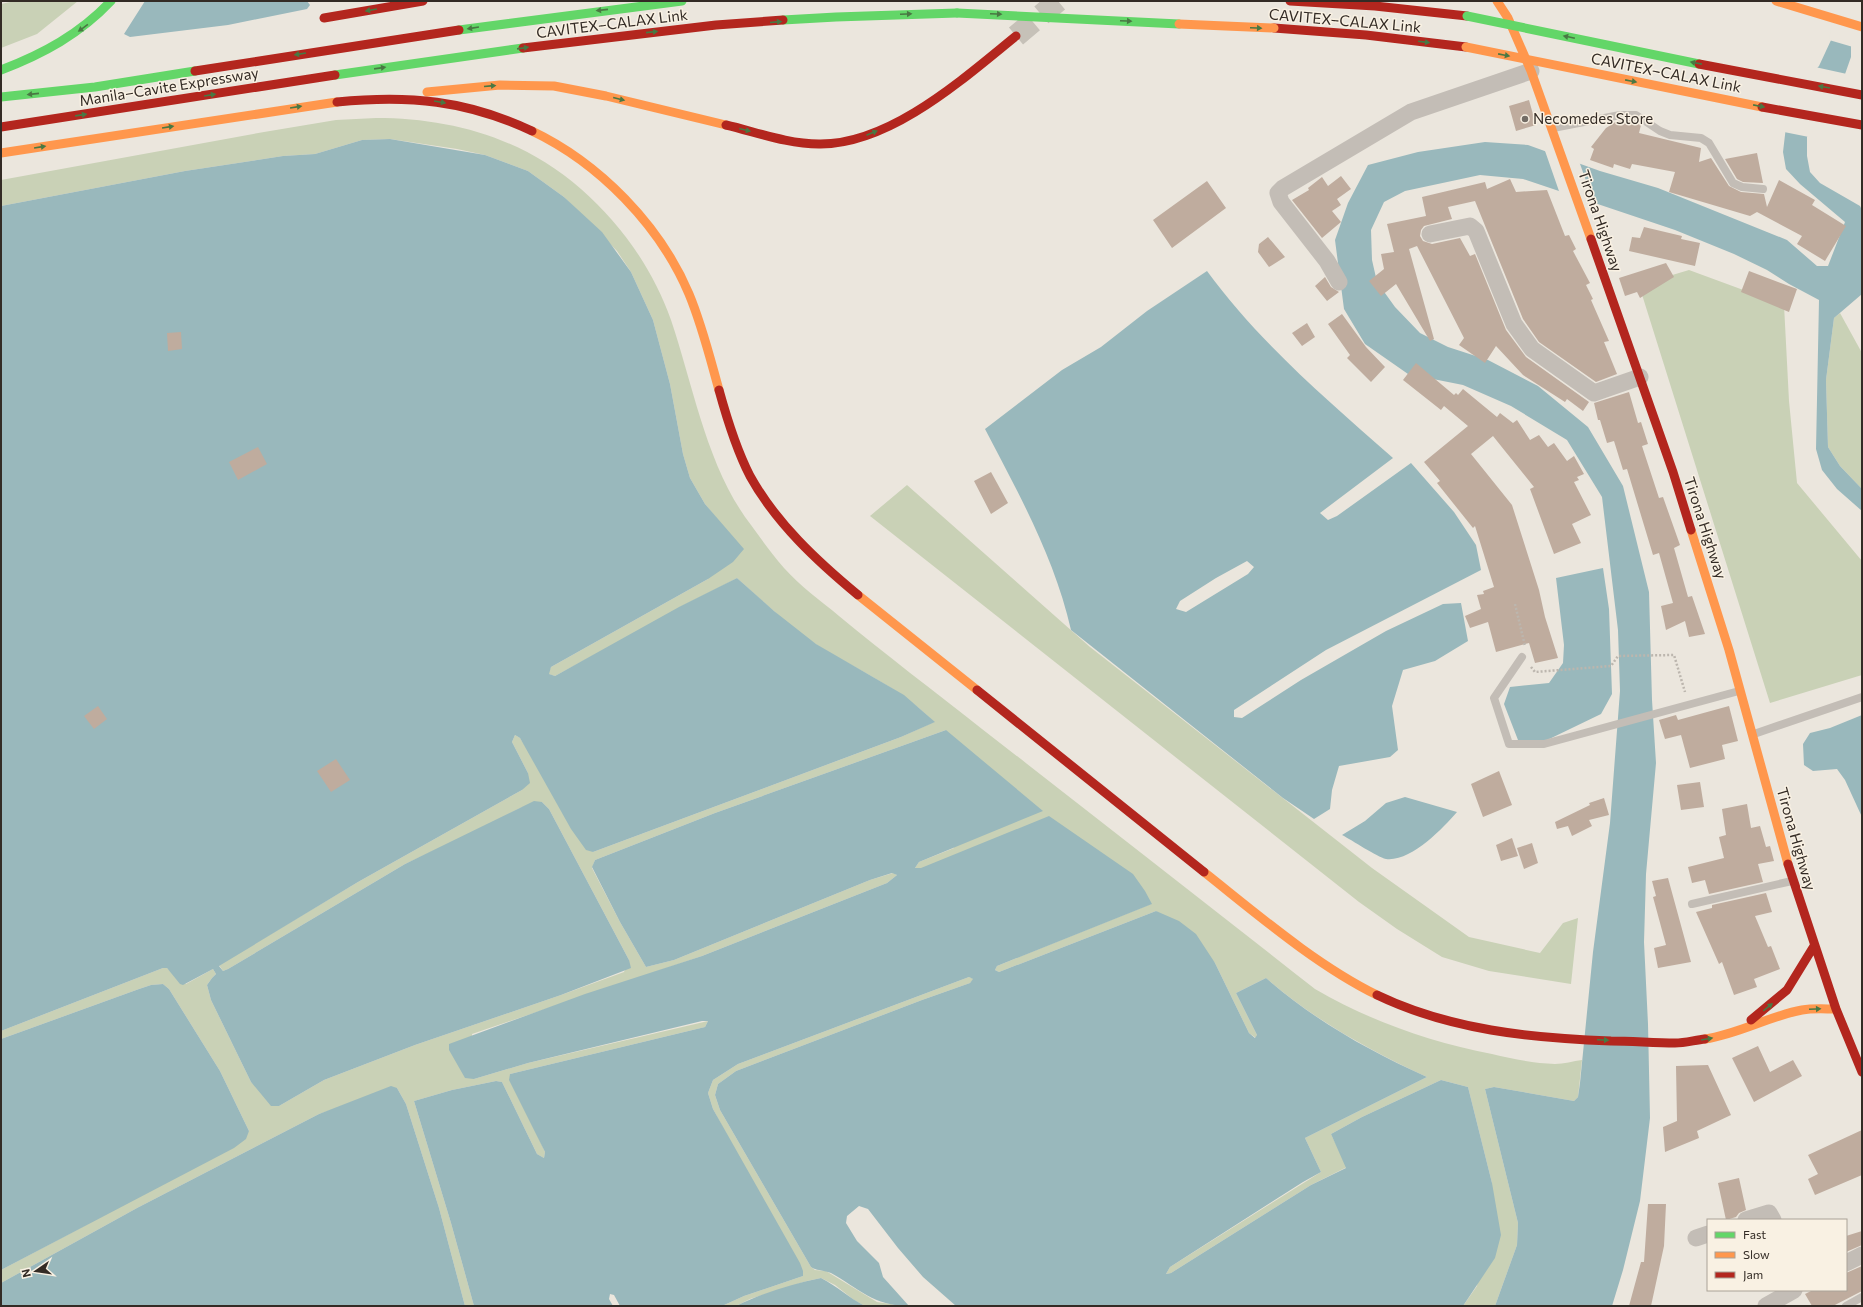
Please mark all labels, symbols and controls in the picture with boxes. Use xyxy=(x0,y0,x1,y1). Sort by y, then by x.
street label: CAVITEX–CALAX Link xyxy=(1268,4,1422,36)
street label: CAVITEX–CALAX Link xyxy=(535,5,689,41)
one-way arrow xyxy=(365,7,377,13)
one-way arrow xyxy=(596,7,608,13)
one-way arrow xyxy=(900,11,913,17)
one-way arrow xyxy=(990,11,1002,18)
one-way arrow xyxy=(770,18,782,25)
one-way arrow xyxy=(1120,18,1133,24)
one-way arrow xyxy=(77,24,88,32)
one-way arrow xyxy=(1250,24,1262,31)
one-way arrow xyxy=(467,25,479,31)
one-way arrow xyxy=(646,29,658,36)
one-way arrow xyxy=(1562,34,1575,40)
one-way arrow xyxy=(1418,39,1430,45)
one-way arrow xyxy=(516,45,529,51)
street label: CAVITEX–CALAX Link xyxy=(1590,49,1743,95)
one-way arrow xyxy=(294,51,306,57)
one-way arrow xyxy=(1498,52,1510,58)
one-way arrow xyxy=(1690,60,1702,66)
street label: Manila–Cavite Expressway xyxy=(78,63,260,109)
one-way arrow xyxy=(374,65,386,71)
one-way arrow xyxy=(1625,78,1638,84)
one-way arrow xyxy=(484,83,496,89)
one-way arrow xyxy=(1818,84,1830,90)
one-way arrow xyxy=(27,91,39,98)
one-way arrow xyxy=(204,92,216,98)
one-way arrow xyxy=(613,96,625,102)
one-way arrow xyxy=(434,99,446,105)
one-way arrow xyxy=(290,104,303,110)
one-way arrow xyxy=(1753,104,1765,110)
place label: Necomedes Store xyxy=(1533,109,1653,127)
one-way arrow xyxy=(75,112,87,118)
marker: Necomedes Store xyxy=(1520,114,1530,124)
one-way arrow xyxy=(162,124,174,130)
one-way arrow xyxy=(739,128,751,134)
one-way arrow xyxy=(866,129,878,136)
one-way arrow xyxy=(34,144,46,150)
street label: Tirona Highway xyxy=(1575,167,1627,274)
street label: Tirona Highway xyxy=(1681,474,1731,581)
street label: Tirona Highway xyxy=(1774,785,1820,893)
one-way arrow xyxy=(1763,1002,1774,1011)
one-way arrow xyxy=(1809,1006,1821,1013)
one-way arrow xyxy=(1701,1036,1713,1042)
one-way arrow xyxy=(1597,1037,1610,1043)
legend xyxy=(1707,1219,1847,1291)
text: Fast xyxy=(1743,1227,1766,1241)
text: Slow xyxy=(1743,1247,1770,1261)
north arrow xyxy=(16,1251,56,1291)
text: Jam xyxy=(1743,1267,1763,1282)
text: N xyxy=(19,1268,33,1279)

